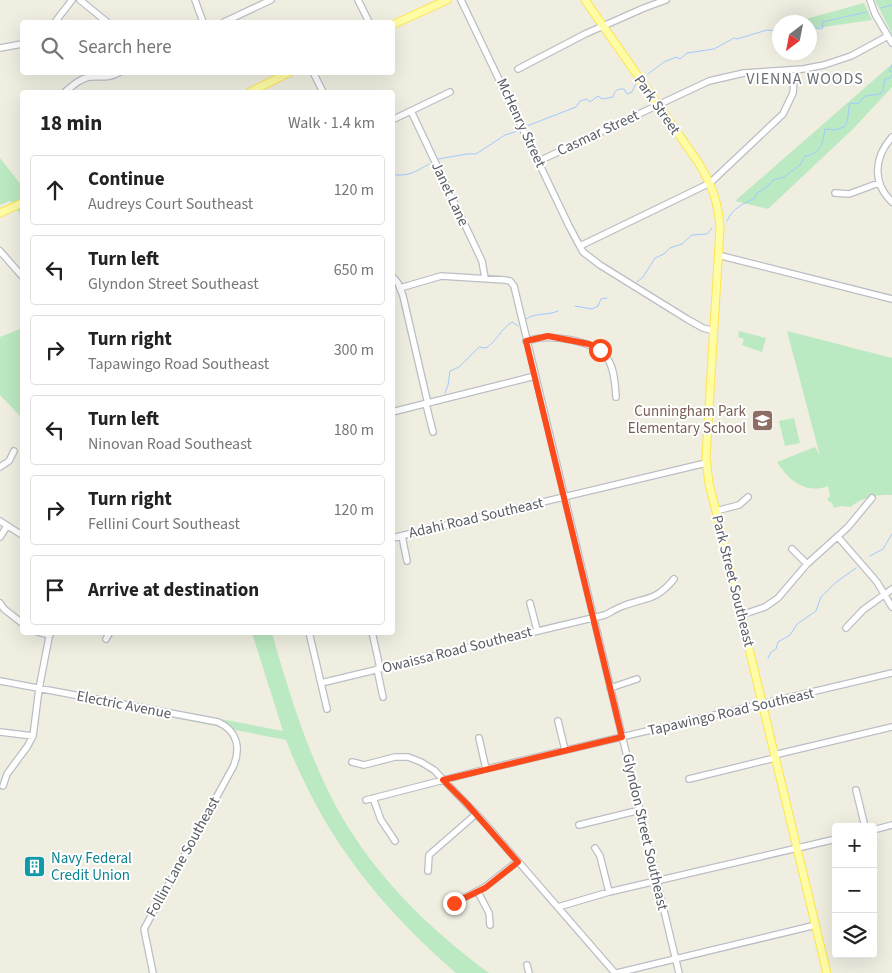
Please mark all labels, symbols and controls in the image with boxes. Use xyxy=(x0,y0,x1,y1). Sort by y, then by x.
north arrow xyxy=(772,15,817,60)
search box xyxy=(20,20,395,75)
icon: search xyxy=(38,34,66,62)
text: Search here xyxy=(78,34,172,61)
district label: VIENNA WOODS xyxy=(746,68,864,90)
street label: Park Street xyxy=(629,71,685,139)
street label: McHenry Street xyxy=(491,75,551,171)
street label: Casmar Street xyxy=(554,105,642,161)
text: 18 min xyxy=(40,108,102,138)
text: Walk · 1.4 km xyxy=(288,112,375,134)
street label: Janet Lane xyxy=(426,158,474,230)
text: Continue xyxy=(88,166,165,193)
icon: ahead xyxy=(41,176,69,204)
text: 120 m xyxy=(334,179,374,201)
text: Audreys Court Southeast xyxy=(88,193,253,215)
text: Turn left xyxy=(88,246,159,273)
icon: left xyxy=(41,256,69,284)
text: 650 m xyxy=(334,259,374,281)
text: Glyndon Street Southeast xyxy=(88,273,259,295)
text: Turn right xyxy=(88,326,172,353)
icon: right xyxy=(41,336,69,364)
text: 300 m xyxy=(334,339,374,361)
route start xyxy=(589,339,612,362)
text: Tapawingo Road Southeast xyxy=(88,353,269,375)
place label: Cunningham Park Elementary School xyxy=(628,401,747,439)
text: Turn left xyxy=(88,406,159,433)
school or university icon: Cunningham Park Elementary School xyxy=(750,408,774,432)
icon: left xyxy=(41,416,69,444)
text: 180 m xyxy=(334,419,374,441)
text: Ninovan Road Southeast xyxy=(88,433,252,455)
text: Turn right xyxy=(88,486,172,513)
street label: Adahi Road Southeast xyxy=(407,492,545,544)
icon: right xyxy=(41,496,69,524)
text: 120 m xyxy=(334,499,374,521)
text: Fellini Court Southeast xyxy=(88,513,240,535)
street label: Park Street Southeast xyxy=(706,513,760,649)
icon: arrive xyxy=(41,576,69,604)
text: Arrive at destination xyxy=(88,577,259,604)
street label: Owaissa Road Southeast xyxy=(380,621,534,679)
street label: Tapawingo Road Southeast xyxy=(646,683,816,741)
street label: Electric Avenue xyxy=(75,686,173,724)
street label: Glyndon Street Southeast xyxy=(617,752,673,912)
street label: Follin Lane Southeast xyxy=(141,793,225,921)
map controls xyxy=(832,823,877,958)
button: + xyxy=(832,823,877,868)
place label: Navy Federal Credit Union xyxy=(51,848,132,886)
building icon: Navy Federal Credit Union xyxy=(23,855,47,879)
button: − xyxy=(832,868,877,913)
route end xyxy=(443,892,466,915)
button: layers xyxy=(832,913,877,958)

